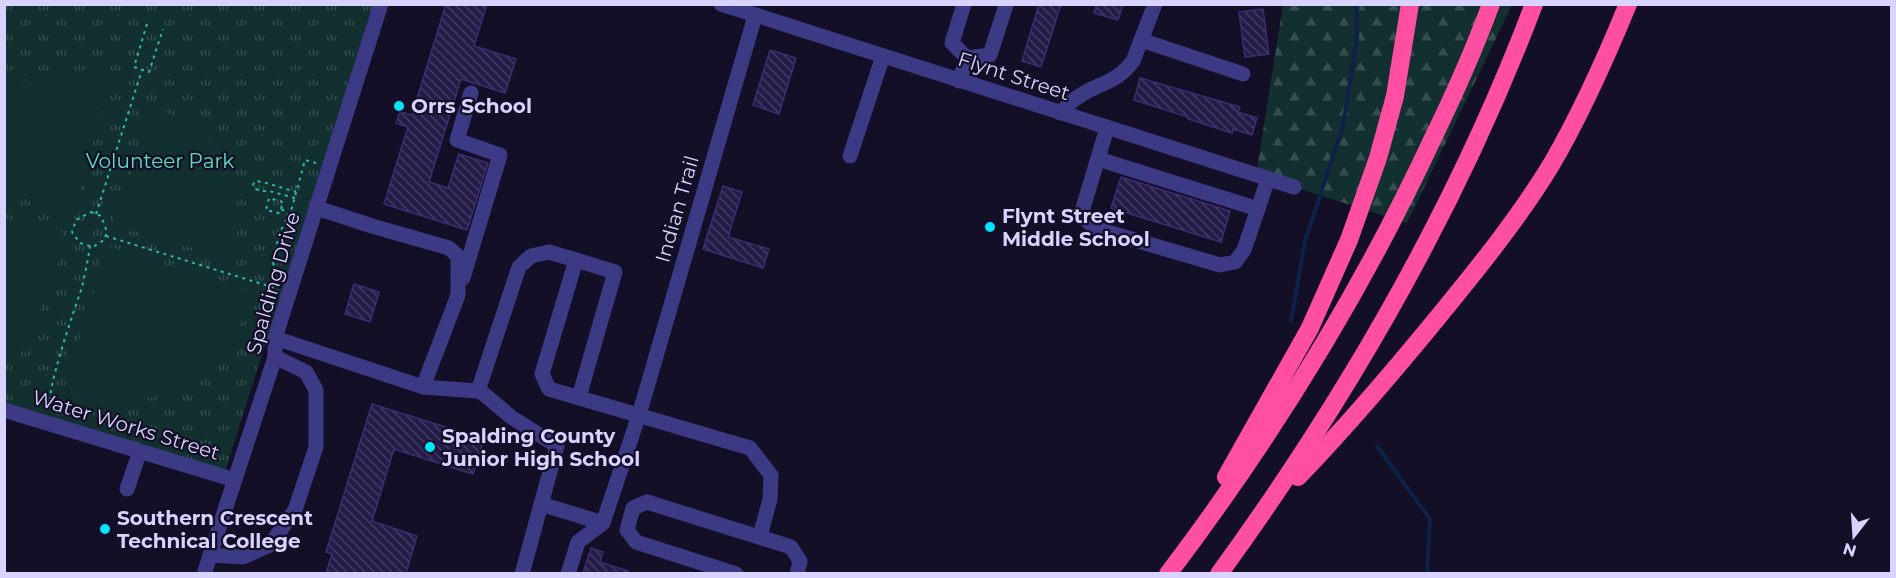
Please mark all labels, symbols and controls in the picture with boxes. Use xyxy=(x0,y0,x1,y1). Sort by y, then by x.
street label: Flynt Street xyxy=(955,47,1073,105)
place label: Orrs School xyxy=(411,94,532,118)
marker: Orrs School xyxy=(392,99,406,113)
park label: Volunteer Park xyxy=(86,149,234,173)
street label: Indian Trail xyxy=(650,153,704,265)
place label: Flynt Street Middle School xyxy=(1002,204,1150,251)
street label: Spalding Drive xyxy=(241,209,305,357)
marker: Flynt Street Middle School xyxy=(983,220,997,234)
street label: Water Works Street xyxy=(29,385,223,465)
place label: Spalding County Junior High School xyxy=(441,424,640,471)
marker: Spalding County Junior High School xyxy=(423,440,437,454)
place label: Southern Crescent Technical College xyxy=(117,506,313,553)
north arrow xyxy=(1824,506,1884,566)
marker: Southern Crescent Technical College xyxy=(98,522,112,536)
text: N xyxy=(1841,539,1859,561)

